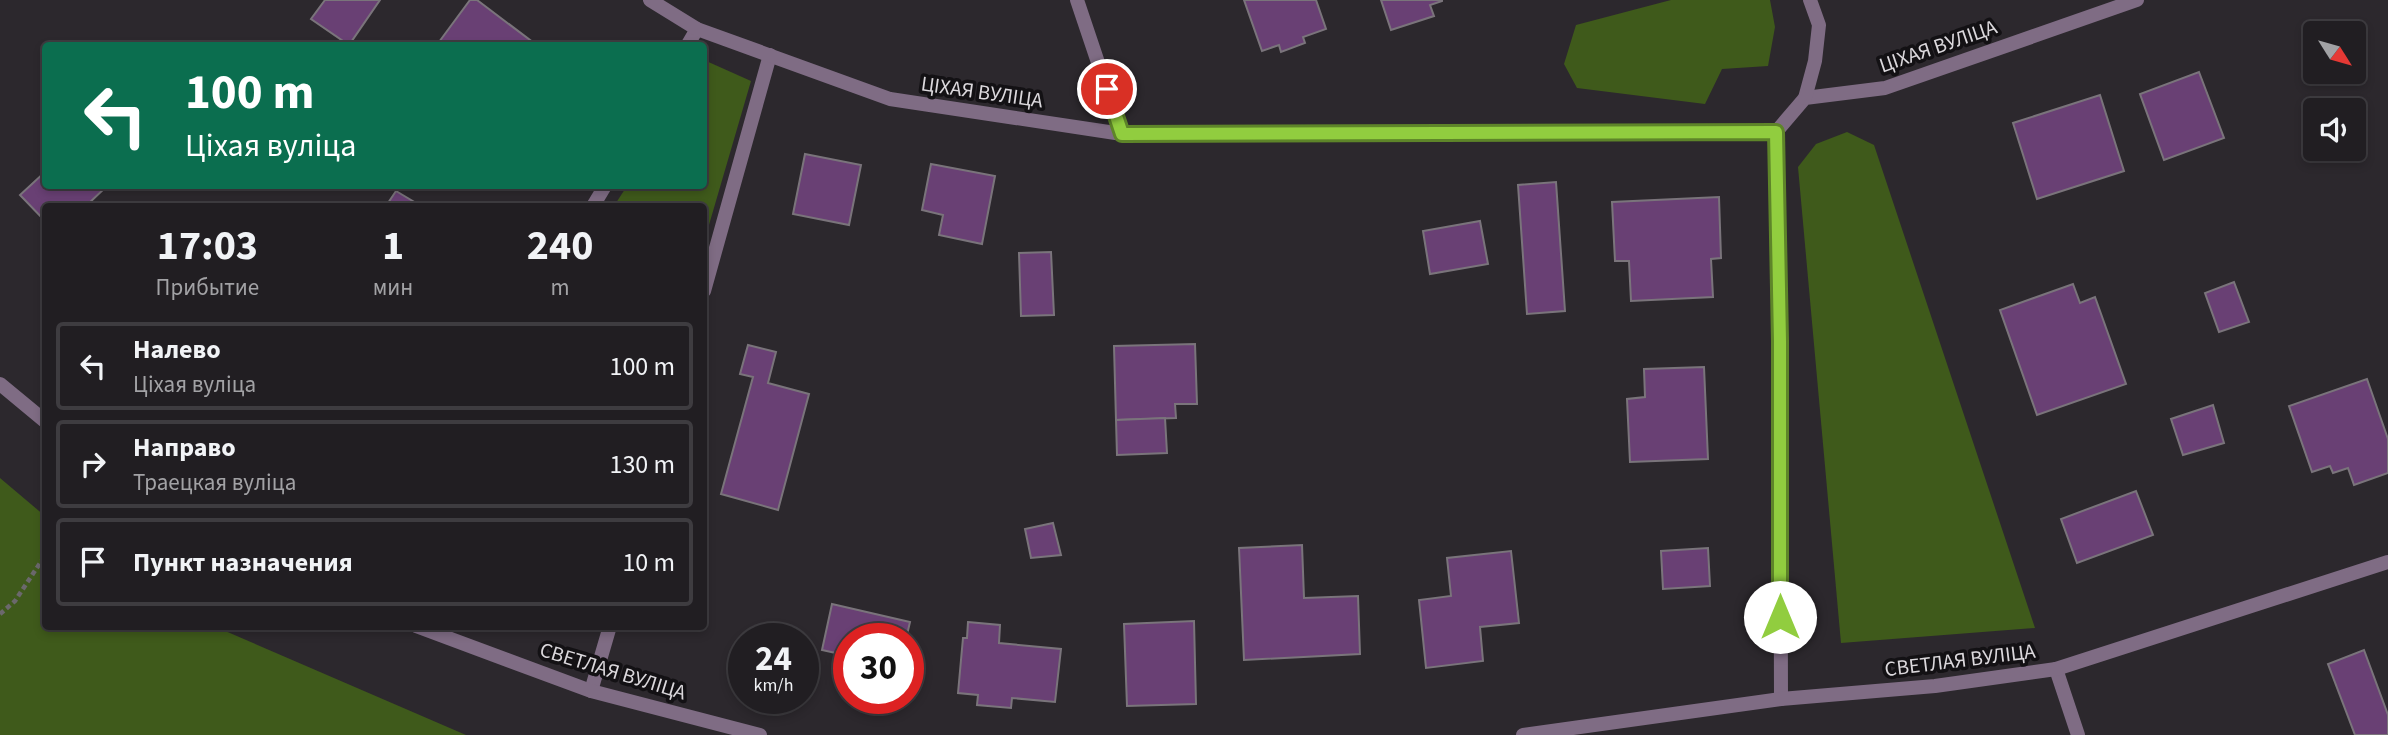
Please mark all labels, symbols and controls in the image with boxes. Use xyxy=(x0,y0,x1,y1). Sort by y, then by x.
street label: ЦІХАЯ ВУЛІЦА xyxy=(1875,12,2002,80)
north arrow xyxy=(2303,21,2366,84)
map controls xyxy=(2303,21,2366,161)
text: 100 m xyxy=(185,58,314,128)
pin xyxy=(1077,59,1137,119)
street label: ЦІХАЯ ВУЛІЦА xyxy=(919,69,1046,115)
icon: left xyxy=(70,70,161,161)
icon: arrive xyxy=(1088,70,1126,108)
button: sound xyxy=(2303,98,2366,161)
text: Ціхая вуліца xyxy=(185,123,356,169)
text: 17:03 xyxy=(157,216,258,276)
text: 1 xyxy=(382,216,404,276)
text: 240 xyxy=(527,216,593,276)
text: Прибытие xyxy=(156,271,259,304)
text: мин xyxy=(373,271,413,304)
text: m xyxy=(551,271,570,304)
text: Налево xyxy=(133,331,221,368)
icon: left xyxy=(74,347,112,385)
text: 100 m xyxy=(609,348,675,385)
text: Ціхая вуліца xyxy=(133,368,256,401)
text: Направо xyxy=(133,429,236,466)
icon: right xyxy=(74,445,112,483)
text: 130 m xyxy=(609,446,675,483)
text: Траецкая вуліца xyxy=(133,466,296,499)
icon: arrive xyxy=(74,543,112,581)
text: Пункт назначения xyxy=(133,544,353,581)
text: 10 m xyxy=(622,544,675,581)
position arrow xyxy=(1743,580,1817,654)
speed limit sign: 30 xyxy=(833,623,924,714)
street label: СВЕТЛАЯ ВУЛІЦА xyxy=(536,634,690,708)
text: 24 xyxy=(755,634,792,684)
street label: СВЕТЛАЯ ВУЛІЦА xyxy=(1883,636,2038,684)
text: km/h xyxy=(754,673,793,698)

